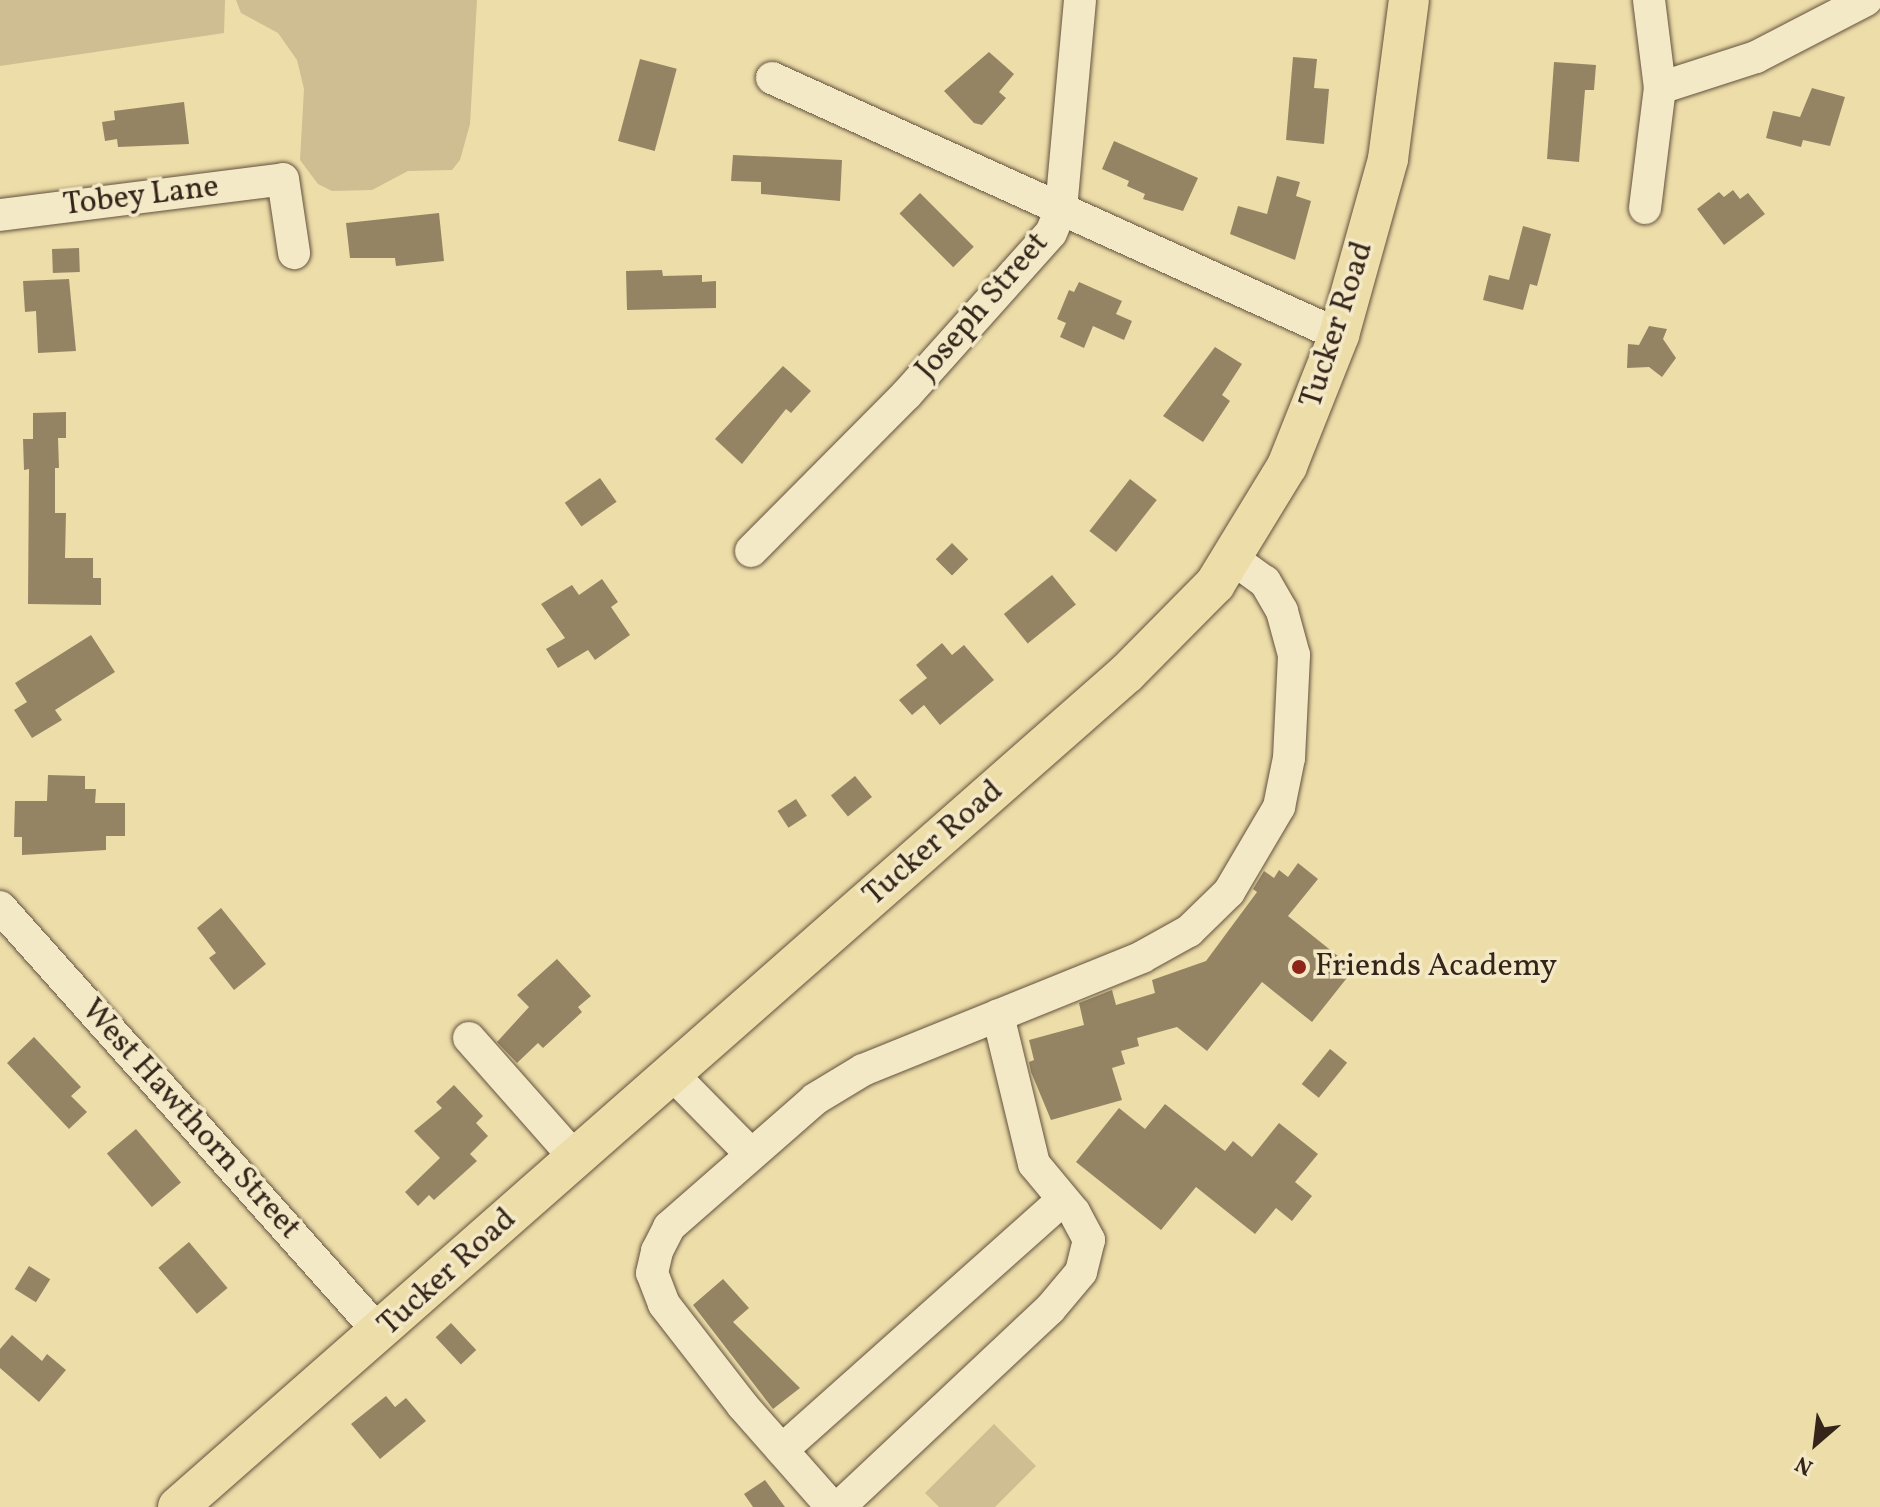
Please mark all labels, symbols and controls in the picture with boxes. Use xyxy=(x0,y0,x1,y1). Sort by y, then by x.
street label: Tobey Lane xyxy=(61,168,221,226)
street label: Joseph Street xyxy=(908,225,1058,389)
street label: Tucker Road xyxy=(1293,237,1383,413)
street label: Tucker Road xyxy=(856,773,1012,915)
place label: Friends Academy xyxy=(1315,948,1557,986)
marker: Friends Academy xyxy=(1290,958,1308,976)
street label: West Hawthorn Street xyxy=(72,992,308,1248)
street label: Tucker Road xyxy=(371,1201,525,1345)
north arrow xyxy=(1776,1403,1856,1483)
text: N xyxy=(1790,1447,1819,1482)

